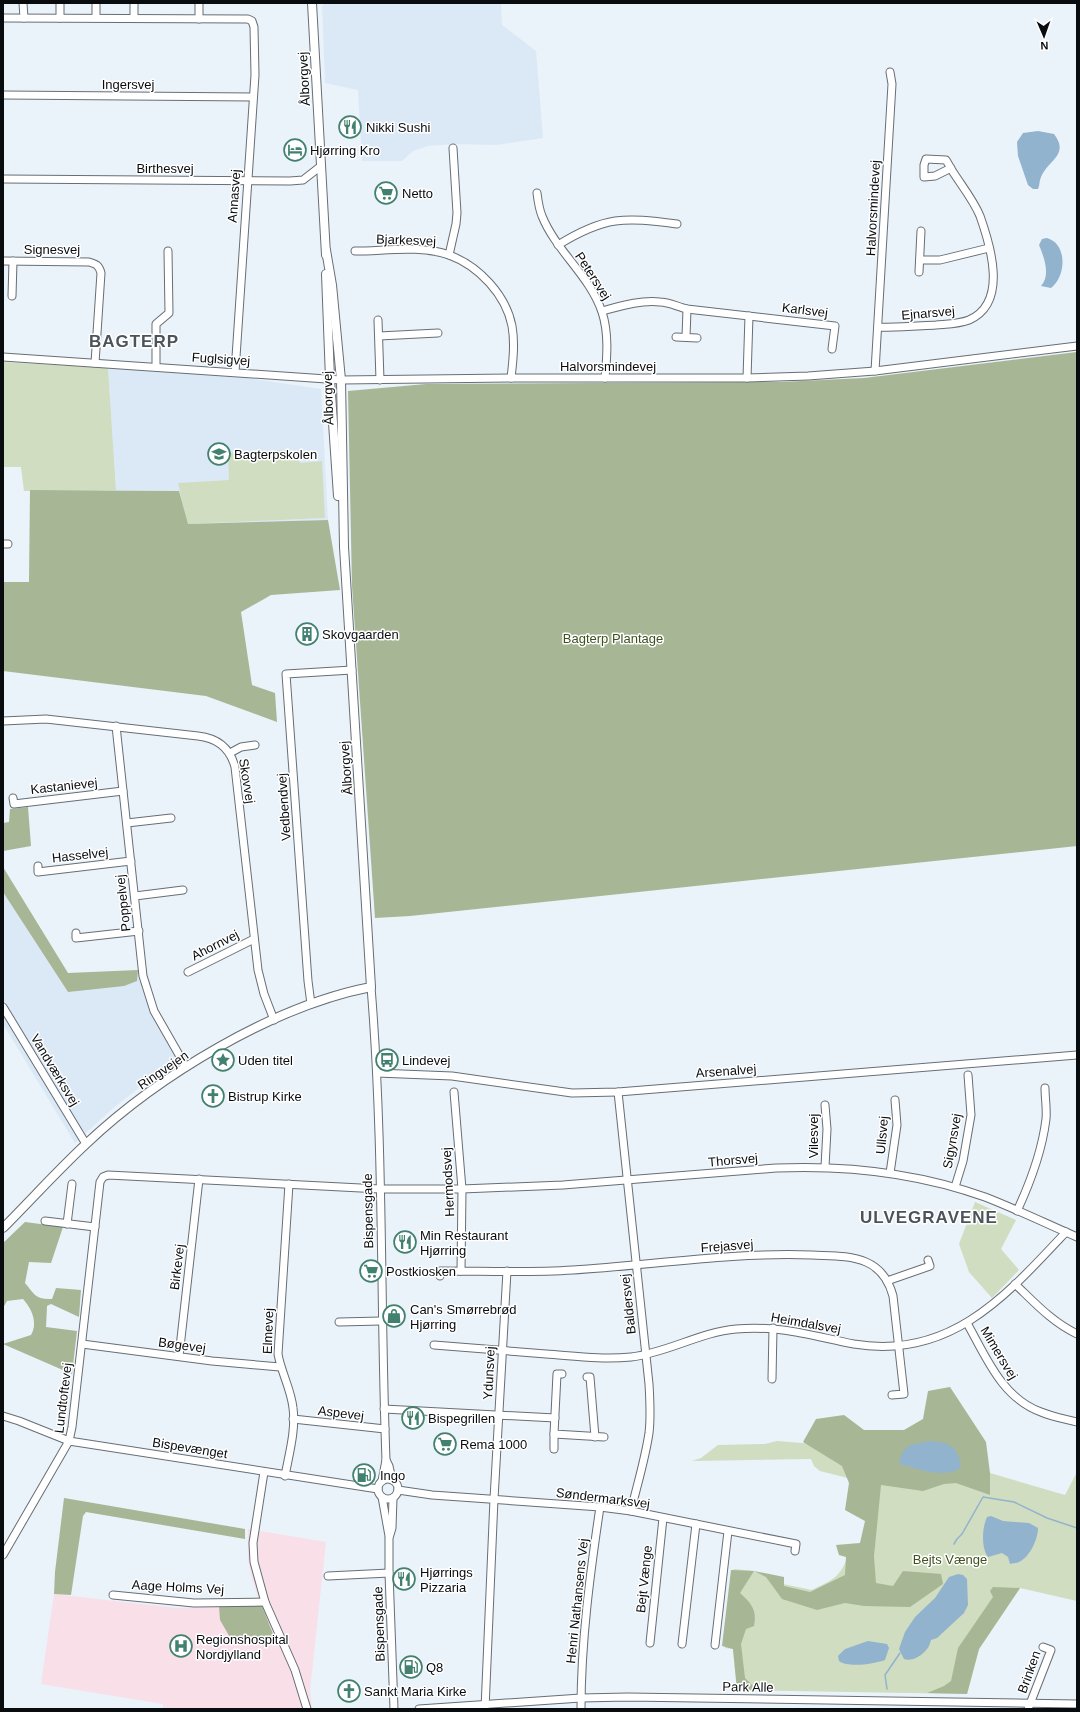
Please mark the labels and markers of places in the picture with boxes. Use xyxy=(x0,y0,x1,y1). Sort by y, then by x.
restaurant icon: Nikki Sushi xyxy=(337,114,363,140)
place label: Nikki Sushi xyxy=(366,120,430,135)
hotel icon: Hjørring Kro xyxy=(282,137,308,163)
place label: Hjørring Kro xyxy=(310,143,380,158)
supermarket icon: Netto xyxy=(373,180,399,206)
place label: Netto xyxy=(402,186,433,201)
school or university icon: Bagterpskolen xyxy=(206,441,232,467)
place label: Bagterpskolen xyxy=(234,447,317,462)
building icon: Skovgaarden xyxy=(294,621,320,647)
place label: Skovgaarden xyxy=(322,627,399,642)
place icon: Uden titel xyxy=(210,1047,236,1073)
bus stop icon: Lindevej xyxy=(374,1047,400,1073)
place label: Uden titel xyxy=(238,1053,293,1068)
place label: Lindevej xyxy=(402,1053,451,1068)
church icon: Bistrup Kirke xyxy=(200,1083,226,1109)
place label: Bistrup Kirke xyxy=(228,1089,302,1104)
place label: Min Restaurant Hjørring xyxy=(420,1228,509,1258)
restaurant icon: Min Restaurant Hjørring xyxy=(392,1229,418,1255)
supermarket icon: Postkiosken xyxy=(358,1258,384,1284)
place label: Postkiosken xyxy=(386,1264,456,1279)
place label: Can's Smørrebrød Hjørring xyxy=(410,1302,517,1332)
shop icon: Can's Smørrebrød Hjørring xyxy=(381,1303,407,1329)
restaurant icon: Bispegrillen xyxy=(400,1405,426,1431)
place label: Bispegrillen xyxy=(428,1411,495,1426)
supermarket icon: Rema 1000 xyxy=(432,1431,458,1457)
place label: Rema 1000 xyxy=(460,1437,527,1452)
fuel station icon: Ingo xyxy=(351,1462,377,1488)
place label: Ingo xyxy=(380,1468,405,1483)
place label: Hjørrings Pizzaria xyxy=(420,1565,473,1595)
restaurant icon: Hjørrings Pizzaria xyxy=(391,1566,417,1592)
place label: Regionshospital Nordjylland xyxy=(196,1632,289,1662)
hospital icon: Regionshospital Nordjylland xyxy=(168,1633,194,1659)
fuel station icon: Q8 xyxy=(398,1654,424,1680)
place label: Q8 xyxy=(426,1660,443,1675)
church icon: Sankt Maria Kirke xyxy=(336,1678,362,1704)
place label: Sankt Maria Kirke xyxy=(364,1684,467,1699)

